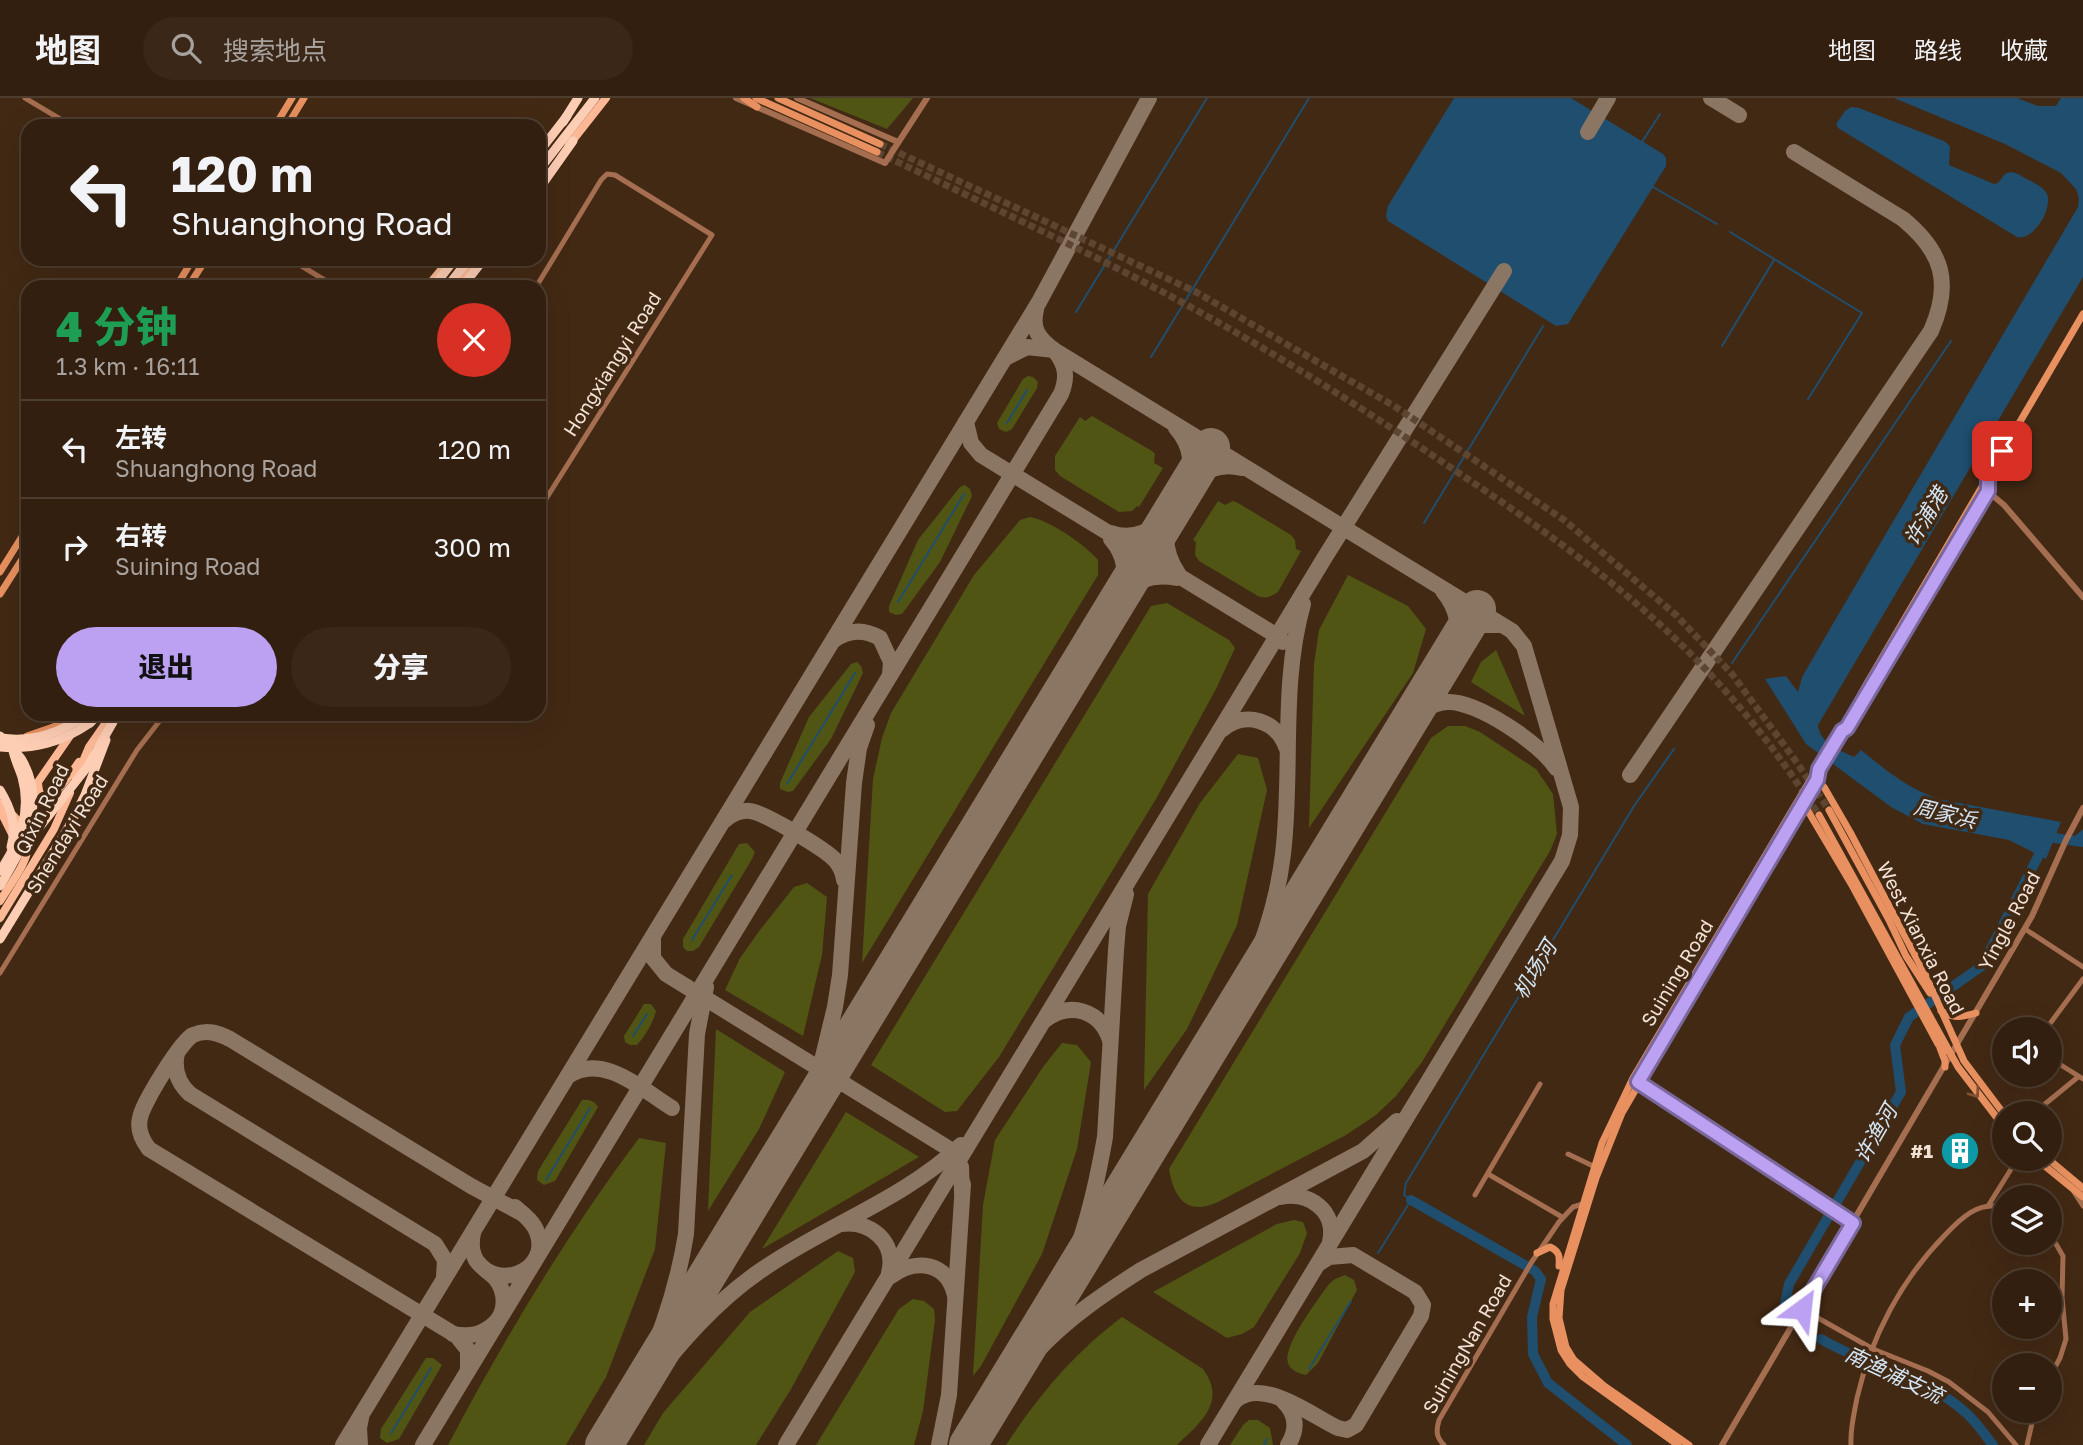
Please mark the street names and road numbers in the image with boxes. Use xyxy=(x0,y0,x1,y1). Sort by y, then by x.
street label: Hongxiangyi Road xyxy=(558,287,665,440)
street label: Qixin Road xyxy=(10,760,73,858)
street label: Shendayi Road xyxy=(21,770,112,897)
street label: West Xianxia Road xyxy=(1873,857,1970,1018)
street label: Yingle Road xyxy=(1973,867,2044,974)
street label: Suining Road xyxy=(1636,915,1717,1030)
street label: SuiningNan Road xyxy=(1417,1270,1516,1418)

